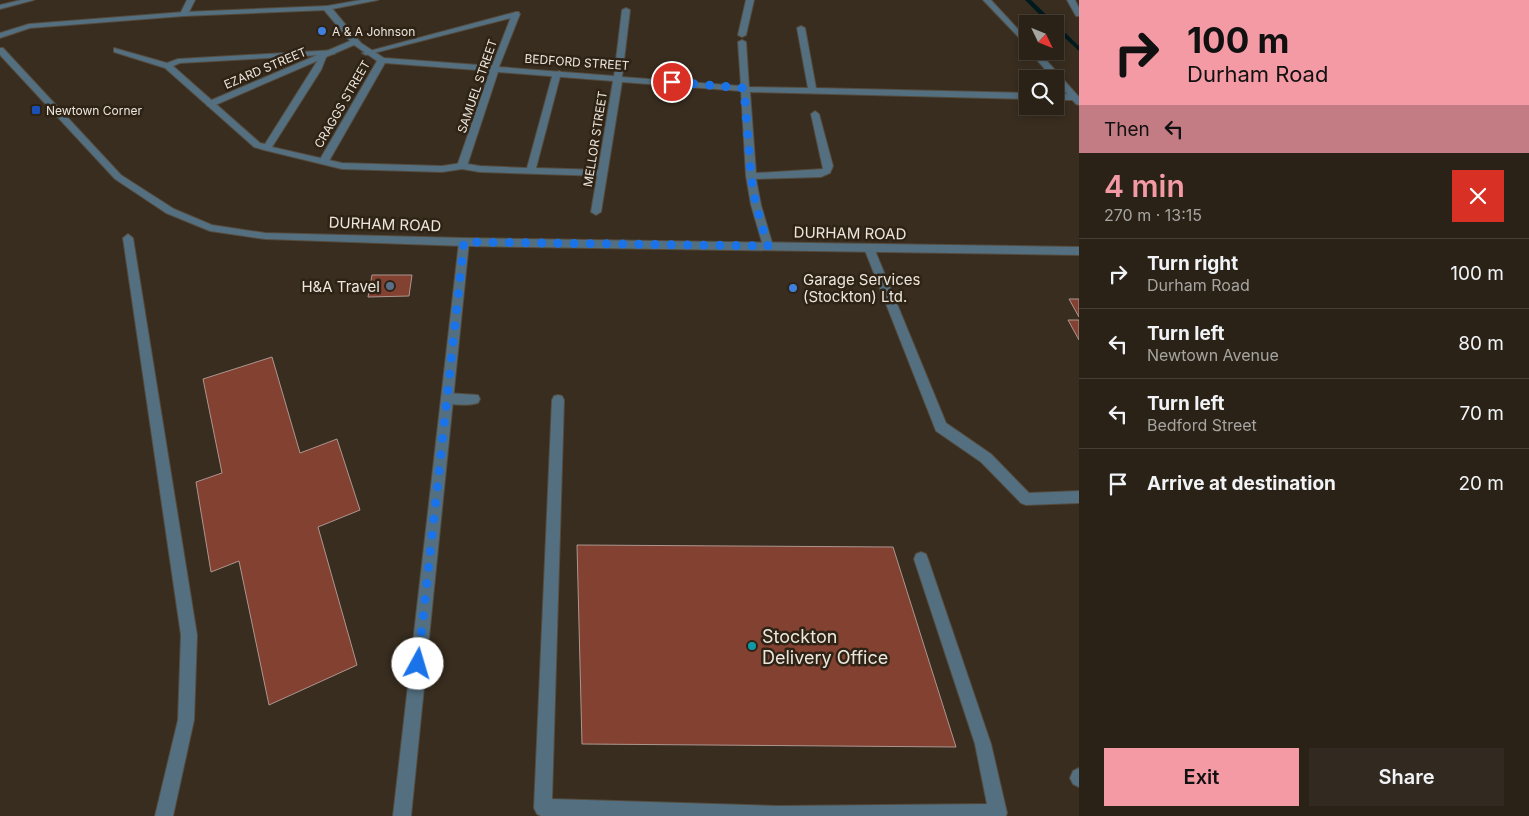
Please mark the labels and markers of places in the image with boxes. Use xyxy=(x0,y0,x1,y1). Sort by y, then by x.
place label: A & A Johnson xyxy=(332,24,415,39)
marker: A & A Johnson xyxy=(316,25,328,37)
pin xyxy=(651,61,693,103)
place label: Newtown Corner xyxy=(46,103,142,118)
marker: Newtown Corner xyxy=(30,104,42,116)
place label: Garage Services (Stockton) Ltd. xyxy=(803,270,920,306)
place label: H&A Travel xyxy=(301,277,380,296)
marker: H&A Travel xyxy=(384,280,396,292)
marker: Garage Services (Stockton) Ltd. xyxy=(787,282,799,294)
place label: Stockton Delivery Office xyxy=(762,626,888,668)
marker: Stockton Delivery Office xyxy=(746,640,758,652)

